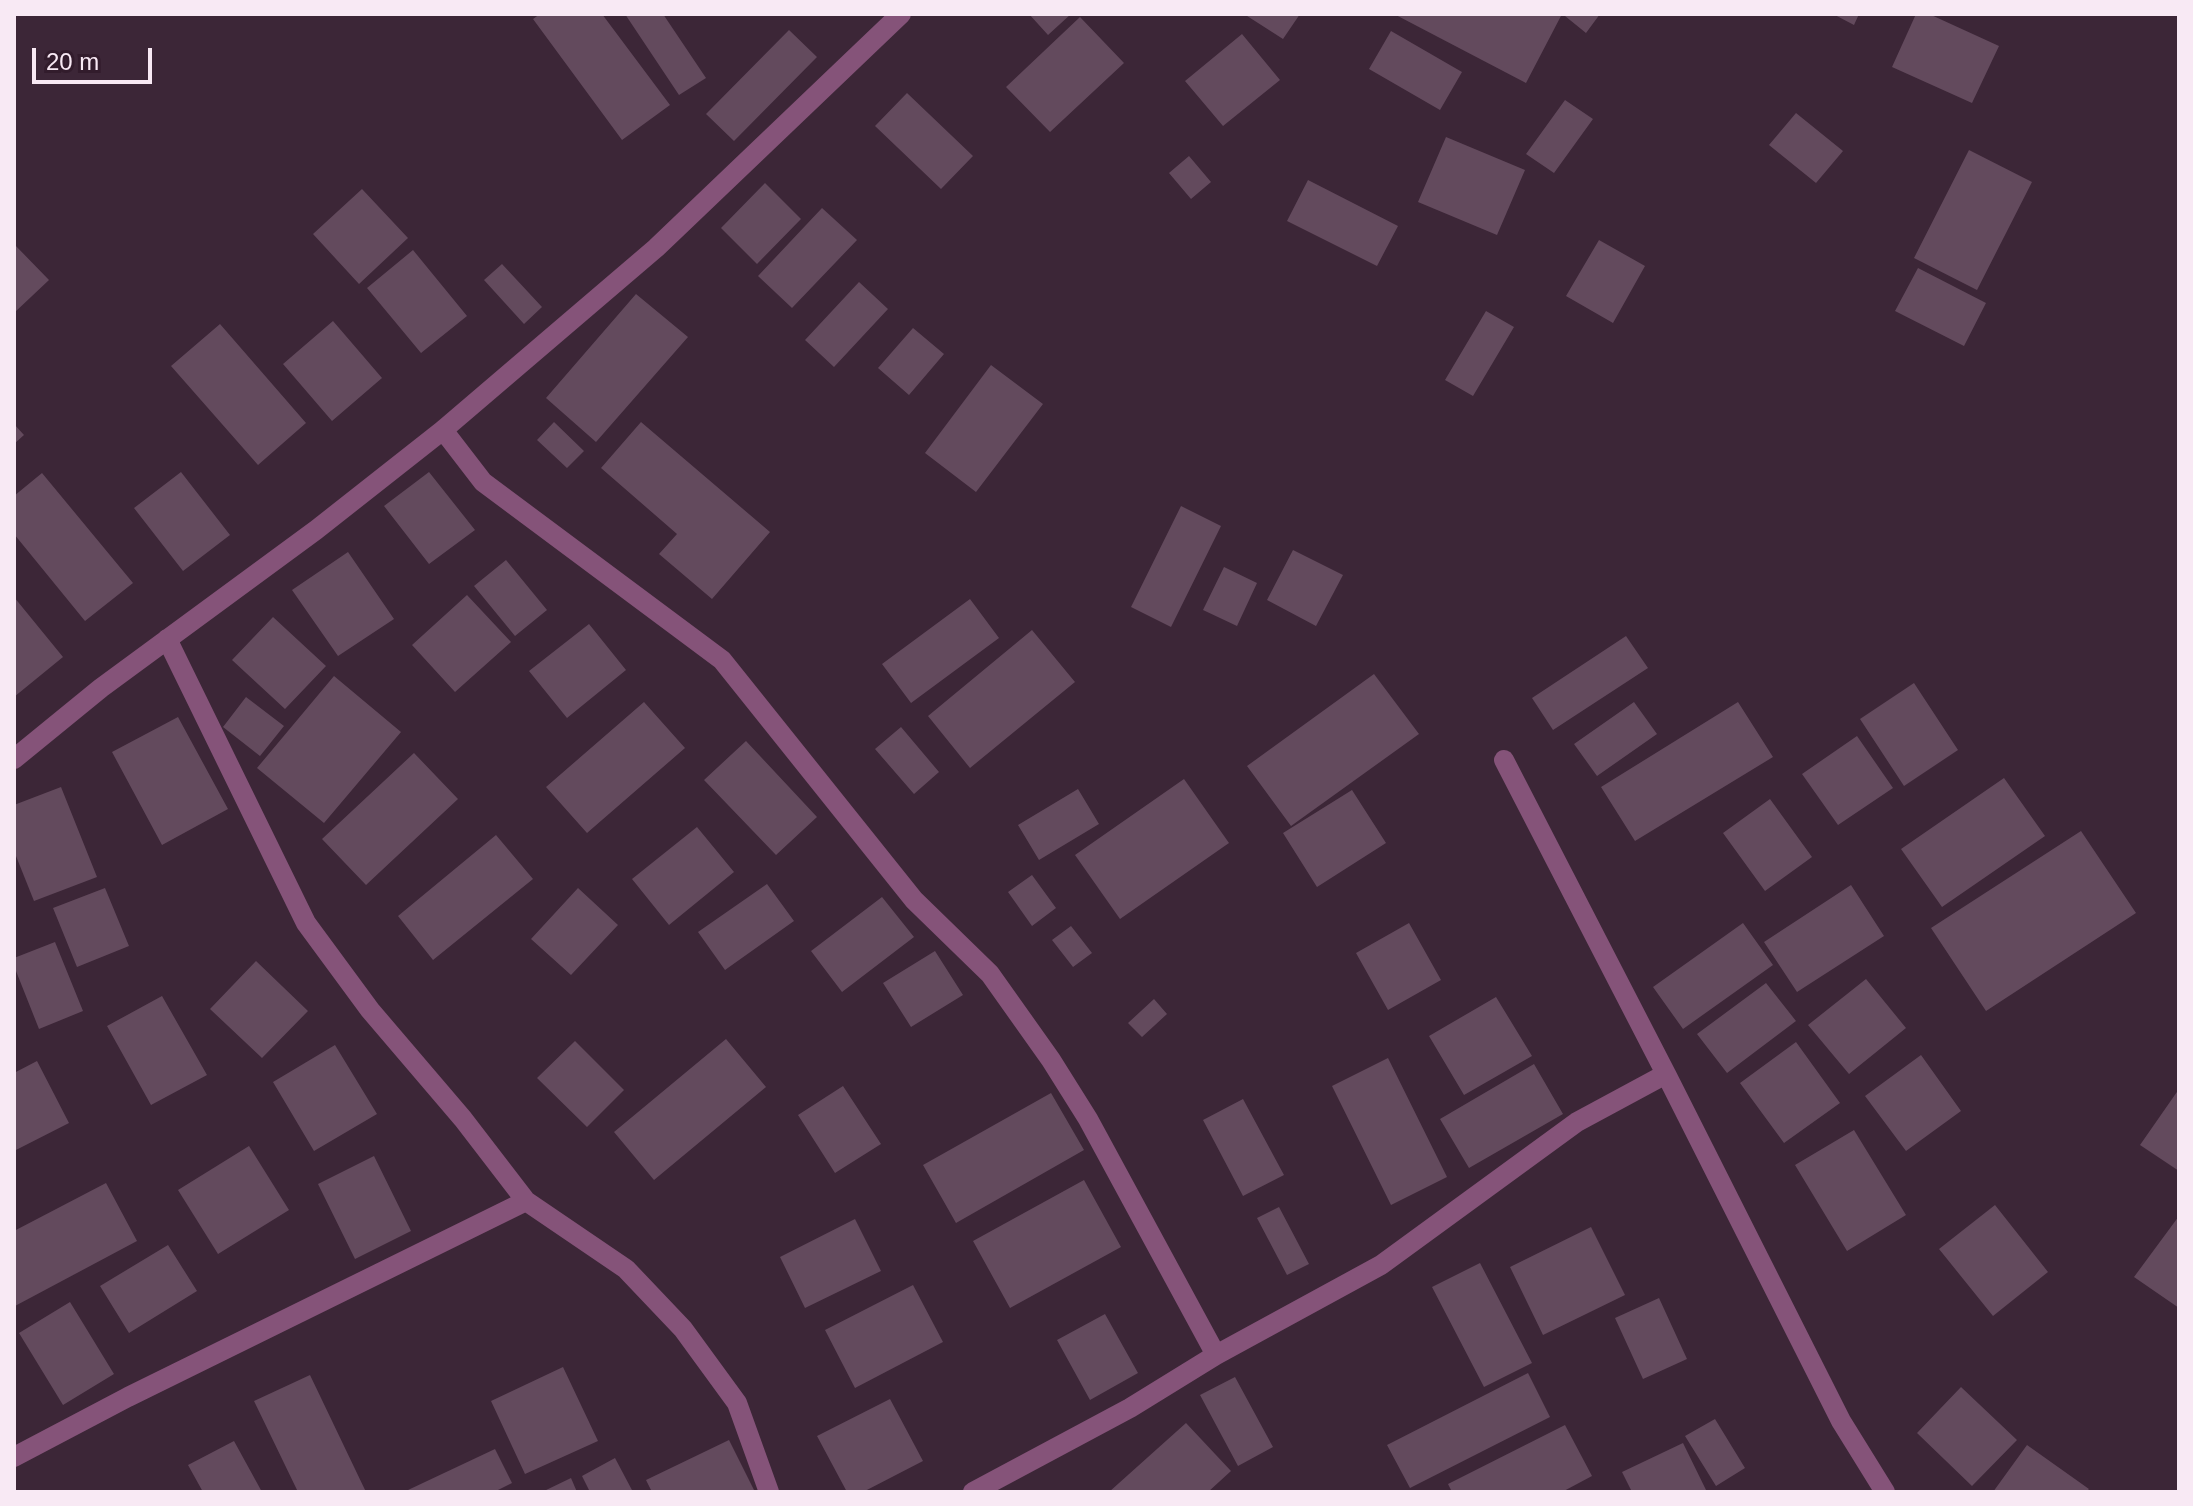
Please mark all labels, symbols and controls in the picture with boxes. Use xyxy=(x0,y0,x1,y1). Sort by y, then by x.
scale bar xyxy=(36,32,156,82)
text: 20 m xyxy=(46,48,99,75)

